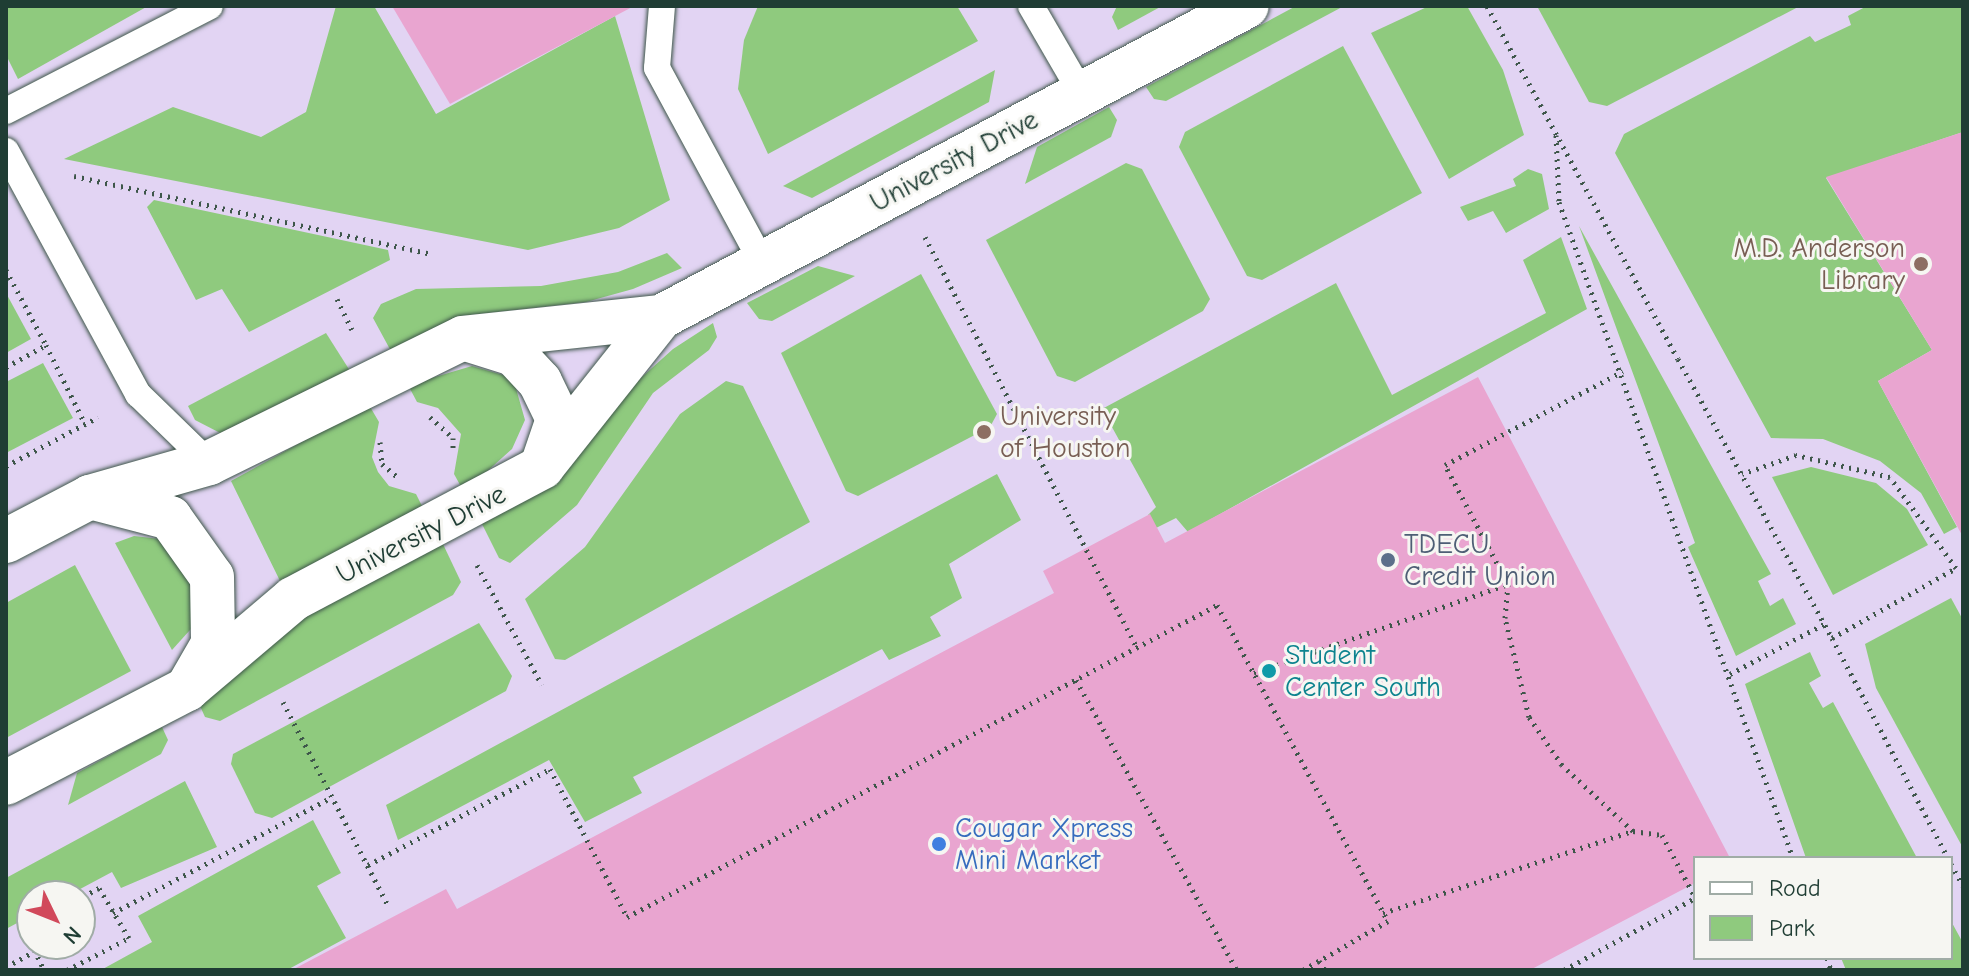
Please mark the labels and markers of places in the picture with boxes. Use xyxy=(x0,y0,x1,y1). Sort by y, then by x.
place label: M.D. Anderson Library xyxy=(1733,231,1905,297)
marker: M.D. Anderson Library xyxy=(1912,255,1930,273)
place label: University of Houston xyxy=(1000,399,1130,465)
marker: University of Houston xyxy=(975,423,993,441)
place label: TDECU Credit Union xyxy=(1404,527,1556,593)
marker: TDECU Credit Union xyxy=(1379,551,1397,569)
place label: Student Center South xyxy=(1285,638,1441,704)
marker: Student Center South xyxy=(1260,662,1278,680)
place label: Cougar Xpress Mini Market xyxy=(955,811,1133,877)
marker: Cougar Xpress Mini Market xyxy=(930,835,948,853)

